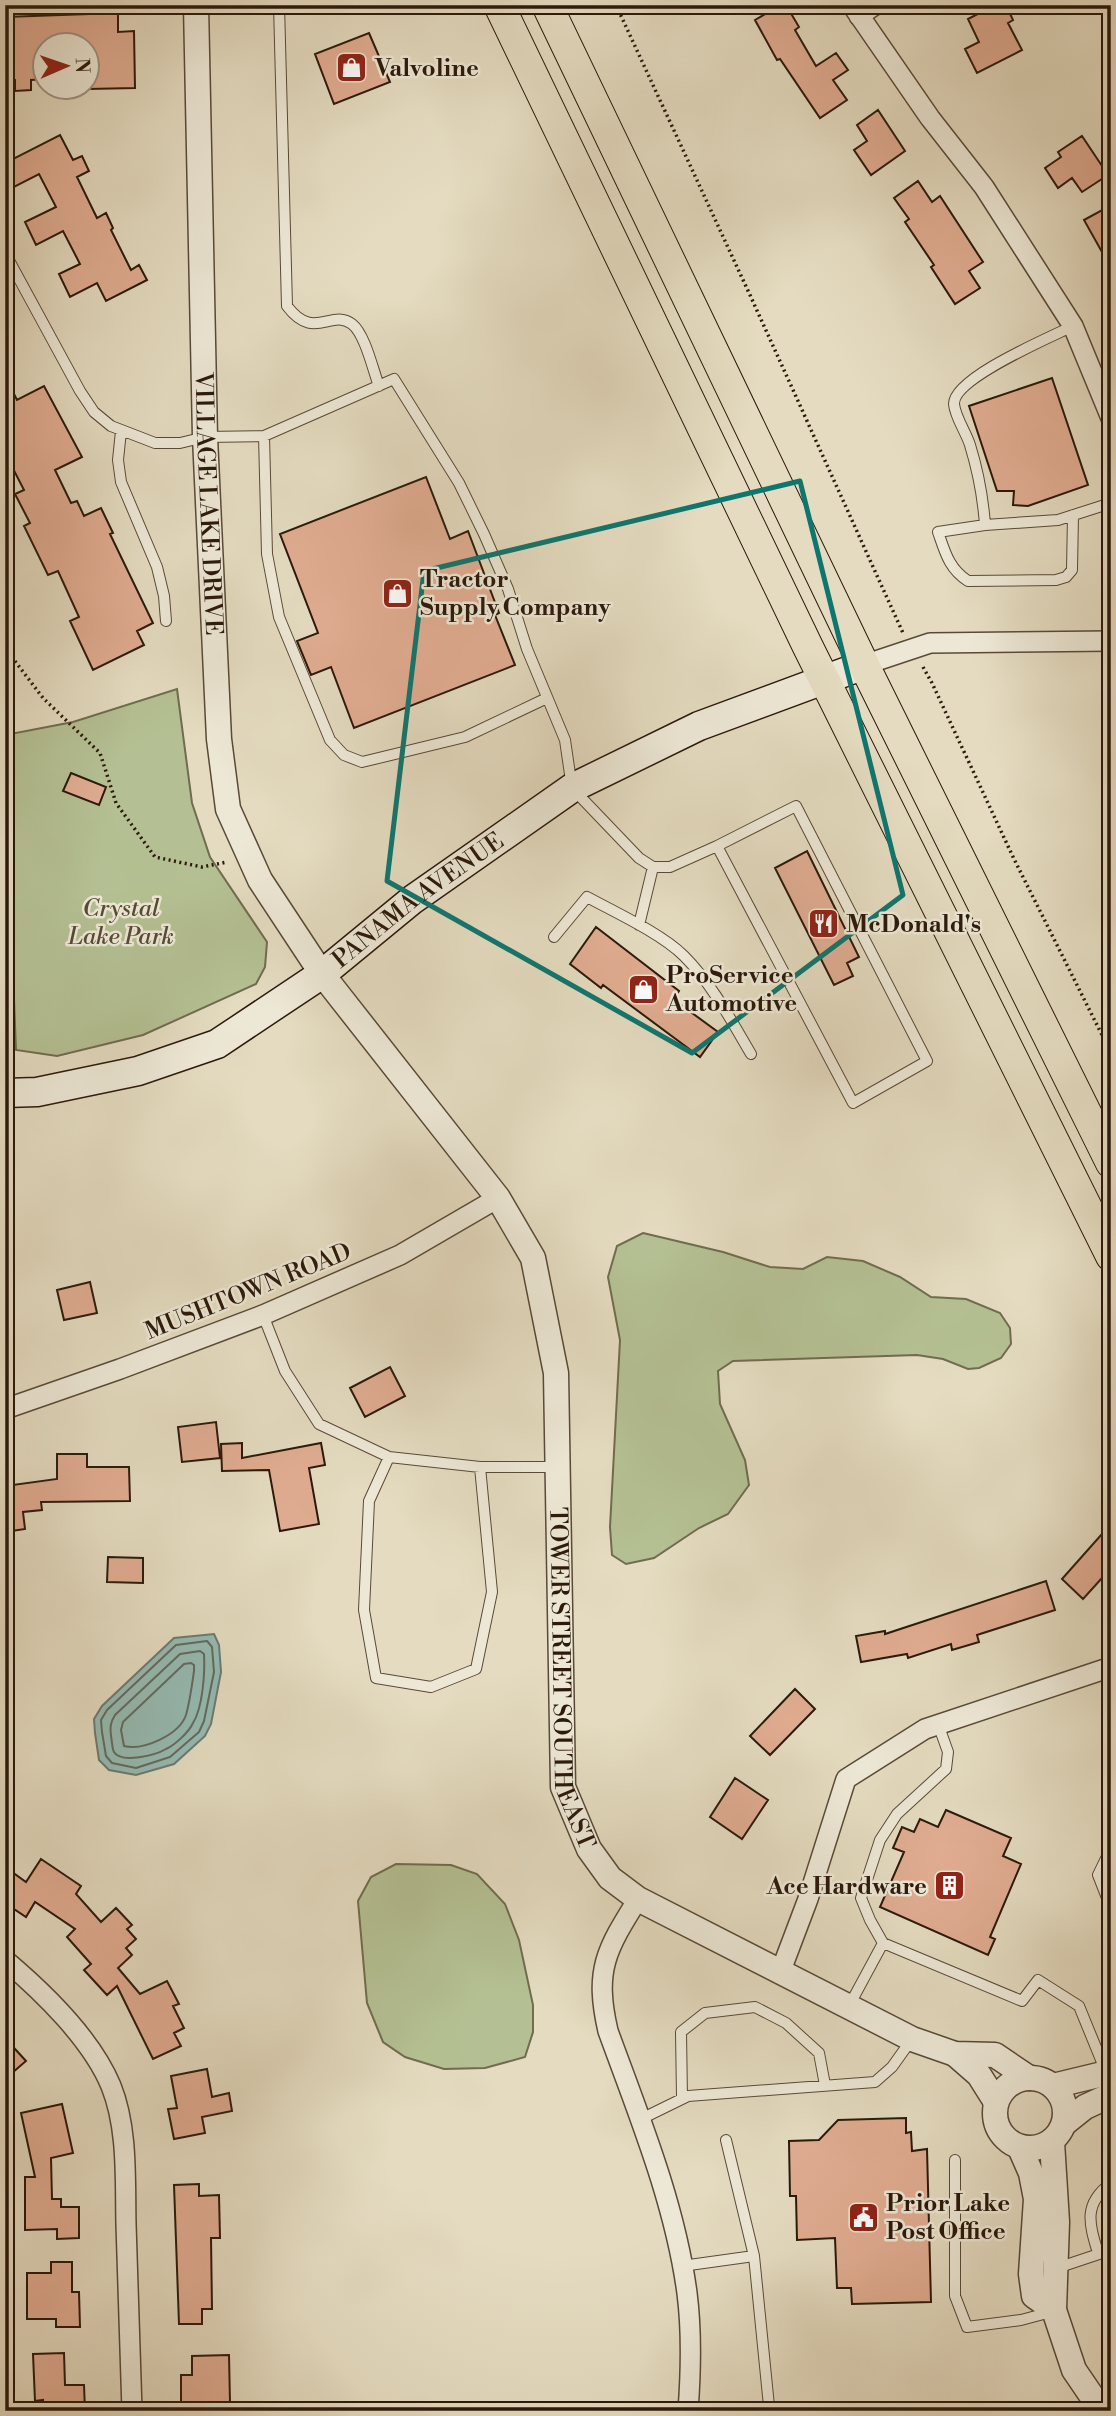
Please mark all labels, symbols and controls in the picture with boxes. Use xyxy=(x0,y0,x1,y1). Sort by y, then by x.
north arrow xyxy=(32,32,102,102)
shop icon: Valvoline xyxy=(335,51,369,85)
place label: Valvoline xyxy=(374,54,479,84)
text: N xyxy=(70,58,94,73)
street label: VILLAGE LAKE DRIVE xyxy=(188,371,228,636)
place label: Tractor Supply Company xyxy=(420,565,611,623)
shop icon: Tractor Supply Company xyxy=(380,576,414,610)
street label: PANAMA AVENUE xyxy=(327,826,510,975)
park label: Crystal Lake Park xyxy=(67,894,174,952)
restaurant icon: McDonald's xyxy=(806,907,840,941)
place label: McDonald's xyxy=(846,910,981,940)
place label: ProService Automotive xyxy=(665,961,797,1019)
shop icon: ProService Automotive xyxy=(626,972,660,1006)
street label: MUSHTOWN ROAD xyxy=(141,1237,356,1347)
street label: TOWER STREET SOUTHEAST xyxy=(542,1507,601,1854)
building icon: Ace Hardware xyxy=(933,1869,967,1903)
place label: Ace Hardware xyxy=(766,1872,927,1902)
place label: Prior Lake Post Office xyxy=(886,2189,1010,2247)
public building icon: Prior Lake Post Office xyxy=(846,2200,880,2234)

